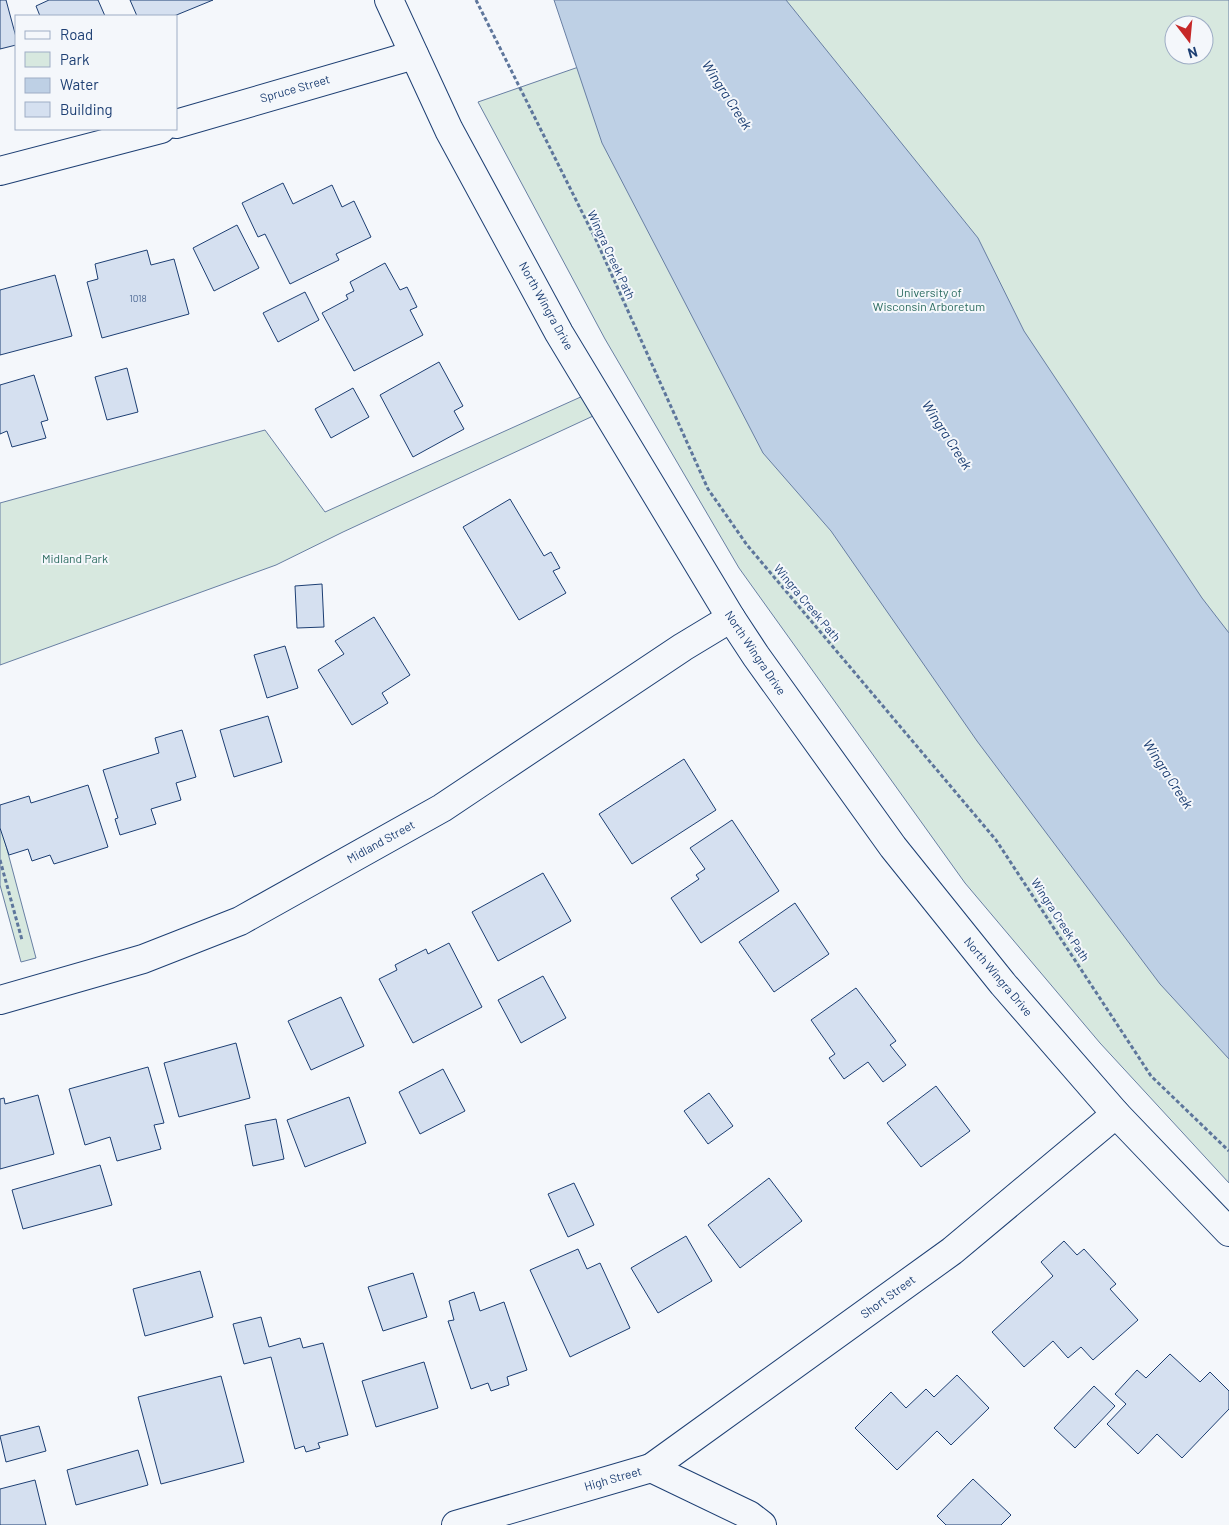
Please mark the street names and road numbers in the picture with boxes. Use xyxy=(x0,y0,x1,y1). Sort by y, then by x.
street label: Spruce Street xyxy=(258,71,331,105)
street label: Wingra Creek Path xyxy=(585,208,639,301)
street label: North Wingra Drive xyxy=(517,259,577,352)
street label: Wingra Creek Path xyxy=(771,561,844,644)
street label: North Wingra Drive xyxy=(722,608,789,697)
street label: Midland Street xyxy=(344,817,417,865)
street label: Wingra Creek Path xyxy=(1029,875,1093,964)
street label: North Wingra Drive xyxy=(962,934,1036,1019)
street label: Short Street xyxy=(857,1272,917,1321)
street label: High Street xyxy=(582,1463,643,1493)

